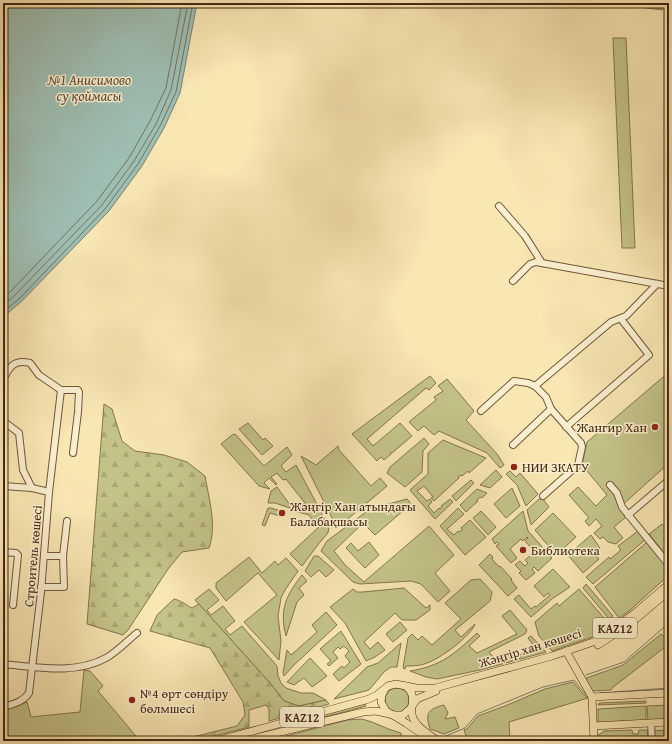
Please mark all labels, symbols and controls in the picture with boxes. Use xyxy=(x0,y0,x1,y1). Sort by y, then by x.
water label: №1 Анисимово су қоймасы xyxy=(46,70,131,106)
place label: Жангир Хан xyxy=(576,418,647,437)
marker: Жангир Хан xyxy=(650,422,660,432)
place label: НИИ ЗКАТУ xyxy=(522,458,589,477)
marker: НИИ ЗКАТУ xyxy=(509,462,519,472)
place label: Жәңгір Хан атындағы Балабақшасы xyxy=(289,497,416,531)
street label: Строитель көшесі xyxy=(19,504,47,608)
marker: Жәңгір Хан атындағы Балабақшасы xyxy=(277,508,287,518)
place label: Библиотека xyxy=(531,541,600,560)
marker: Библиотека xyxy=(518,545,528,555)
road number: KAZ12 xyxy=(593,618,637,638)
street label: Жәңгір хан көшесі xyxy=(475,623,584,673)
place label: №4 өрт сөндіру бөлмшесі xyxy=(140,684,229,718)
marker: №4 өрт сөндіру бөлмшесі xyxy=(127,695,137,705)
road number: KAZ12 xyxy=(280,707,324,727)

